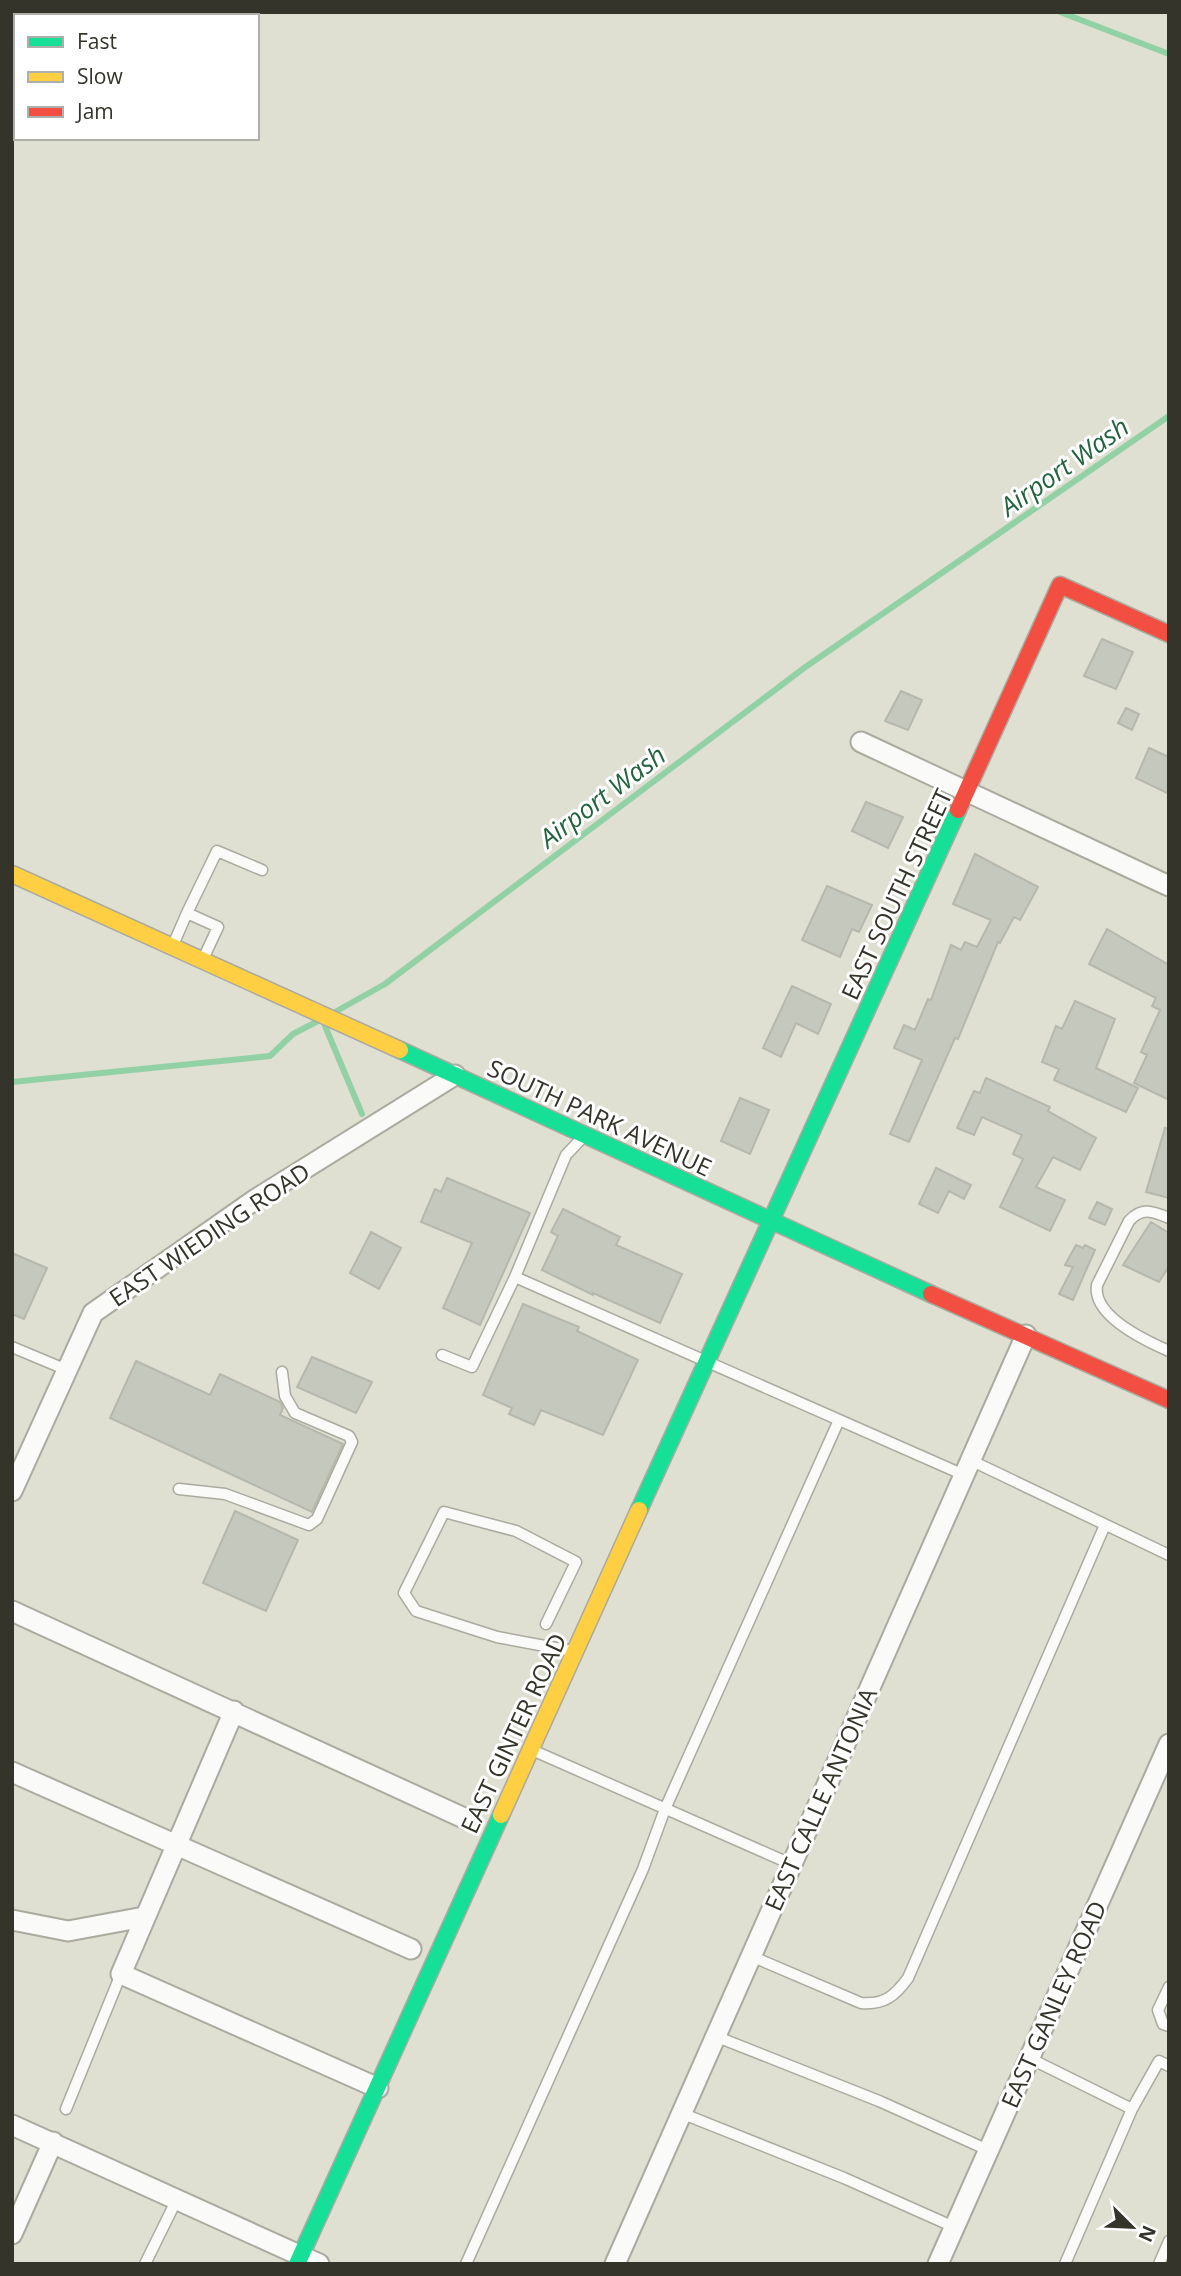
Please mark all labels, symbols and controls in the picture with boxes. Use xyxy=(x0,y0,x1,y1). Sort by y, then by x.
legend xyxy=(14,14,259,140)
text: Fast xyxy=(77,27,117,55)
text: Slow xyxy=(77,62,123,90)
text: Jam xyxy=(75,97,114,125)
water label: Airport Wash xyxy=(991,408,1136,525)
water label: Airport Wash xyxy=(530,737,673,857)
street label: EAST SOUTH STREET xyxy=(833,783,959,1005)
street label: SOUTH PARK AVENUE xyxy=(483,1051,717,1183)
street label: EAST WIEDING ROAD xyxy=(102,1155,316,1313)
street label: EAST GINTER ROAD xyxy=(452,1628,574,1838)
street label: EAST CALLE ANTONIA xyxy=(756,1681,884,1916)
street label: EAST GANLEY ROAD xyxy=(992,1895,1114,2113)
north arrow xyxy=(1097,2192,1167,2262)
text: N xyxy=(1133,2222,1163,2246)

